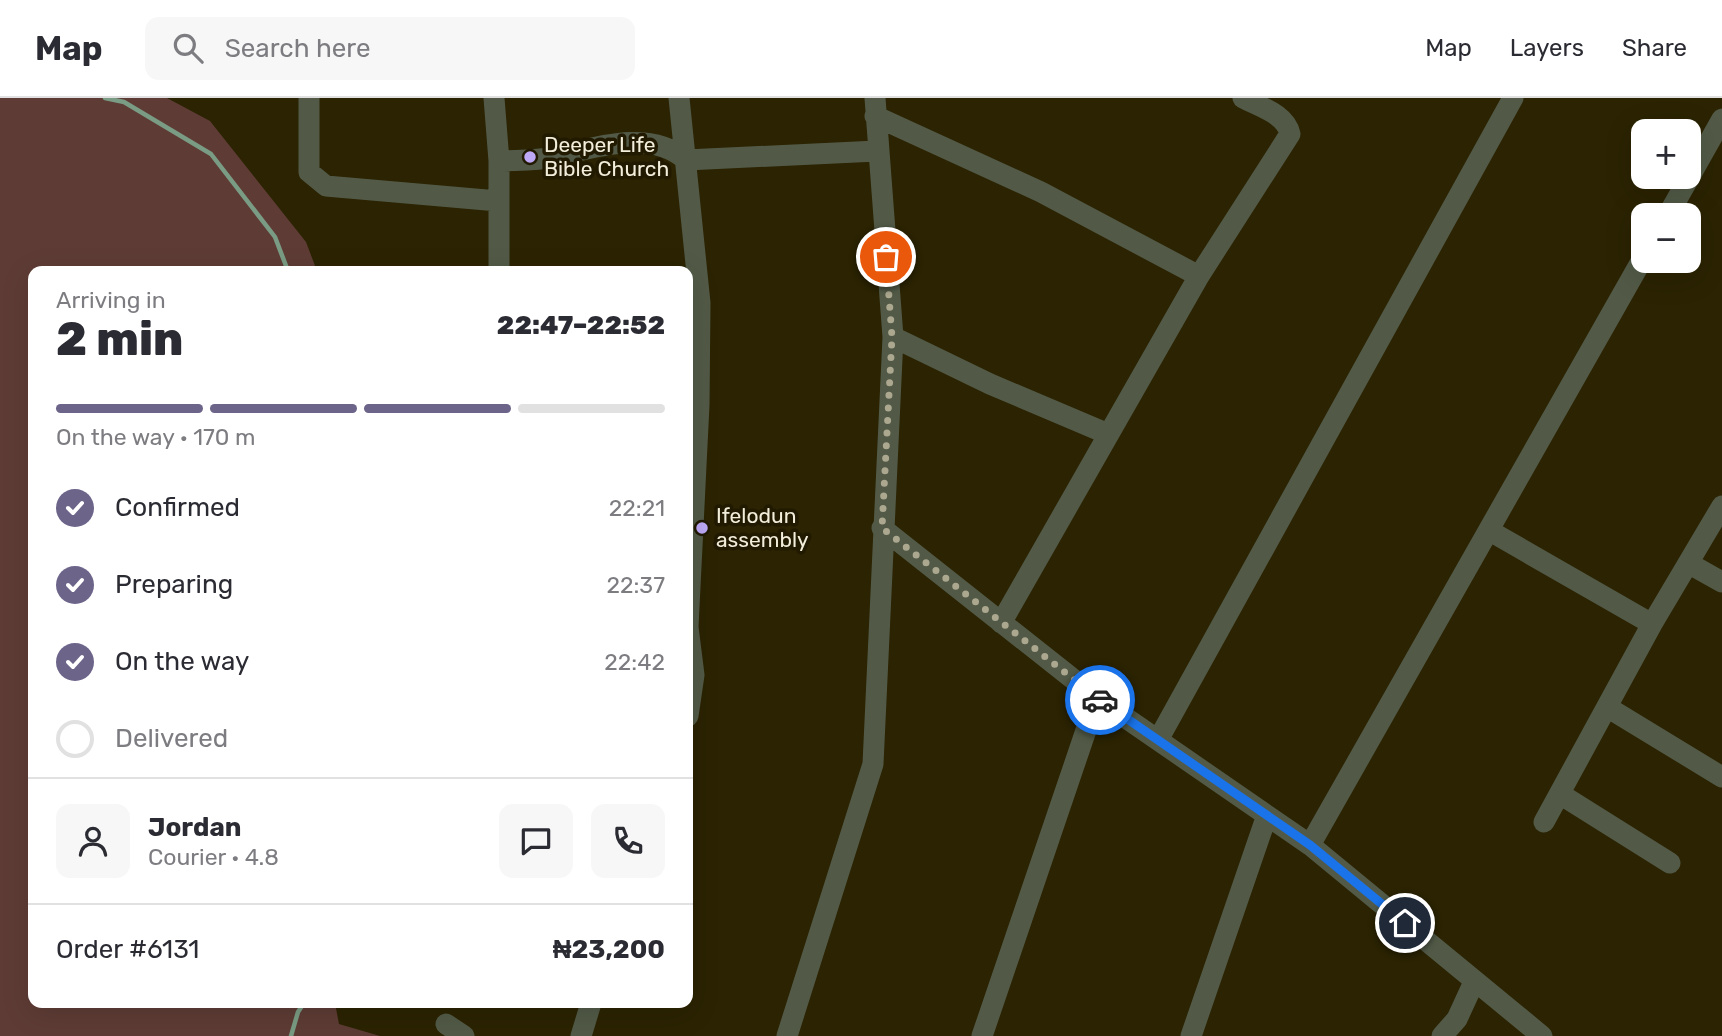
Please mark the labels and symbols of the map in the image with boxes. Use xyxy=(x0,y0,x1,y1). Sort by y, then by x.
place label: Deeper Life Bible Church xyxy=(544,132,669,181)
marker: Deeper Life Bible Church xyxy=(522,149,538,165)
pin xyxy=(856,227,916,287)
place label: Ifelodun assembly xyxy=(716,503,809,552)
marker: Ifelodun assembly xyxy=(694,520,710,536)
courier xyxy=(1065,665,1135,735)
pin xyxy=(1375,893,1435,953)

